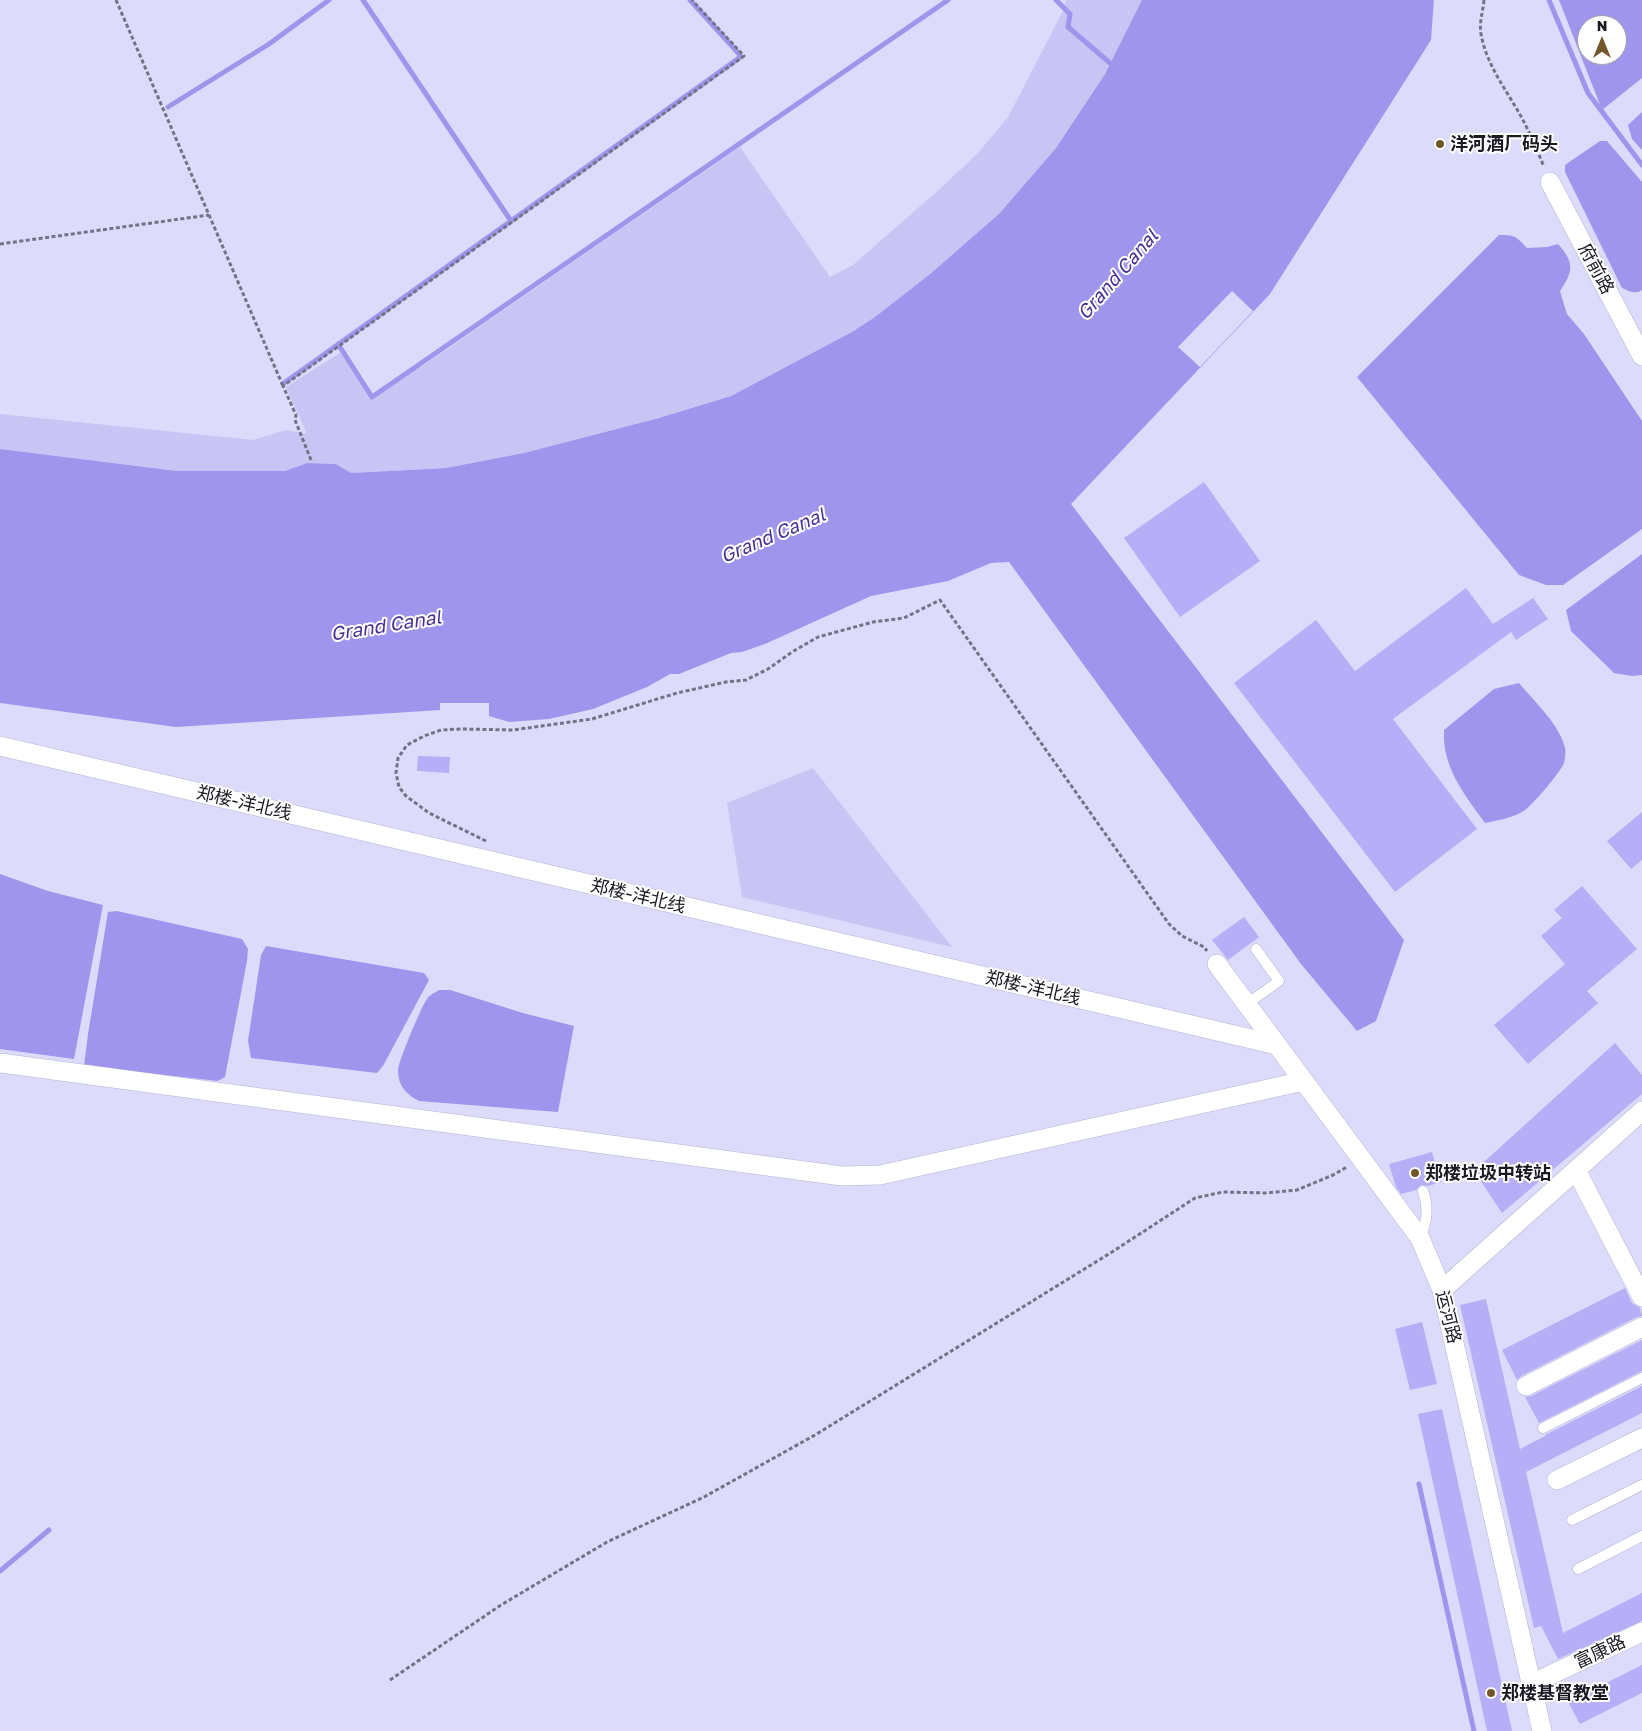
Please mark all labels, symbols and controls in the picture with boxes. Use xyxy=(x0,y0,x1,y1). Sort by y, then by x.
north arrow xyxy=(1577,15,1627,65)
text: N xyxy=(1597,17,1607,34)
place label: 洋河酒厂码头 xyxy=(1450,133,1558,155)
marker: 洋河酒厂码头 xyxy=(1434,138,1446,150)
water label: Grand Canal xyxy=(1073,225,1163,325)
street label: 府前路 xyxy=(1574,240,1618,298)
water label: Grand Canal xyxy=(717,504,829,568)
water label: Grand Canal xyxy=(329,606,443,646)
street label: 郑楼-洋北线 xyxy=(194,782,294,824)
street label: 郑楼-洋北线 xyxy=(588,875,688,917)
street label: 郑楼-洋北线 xyxy=(983,967,1083,1009)
place label: 郑楼垃圾中转站 xyxy=(1425,1162,1551,1184)
marker: 郑楼垃圾中转站 xyxy=(1409,1167,1421,1179)
street label: 运河路 xyxy=(1431,1288,1465,1346)
street label: 富康路 xyxy=(1571,1631,1629,1673)
place label: 郑楼基督教堂 xyxy=(1501,1682,1609,1704)
marker: 郑楼基督教堂 xyxy=(1485,1687,1497,1699)

